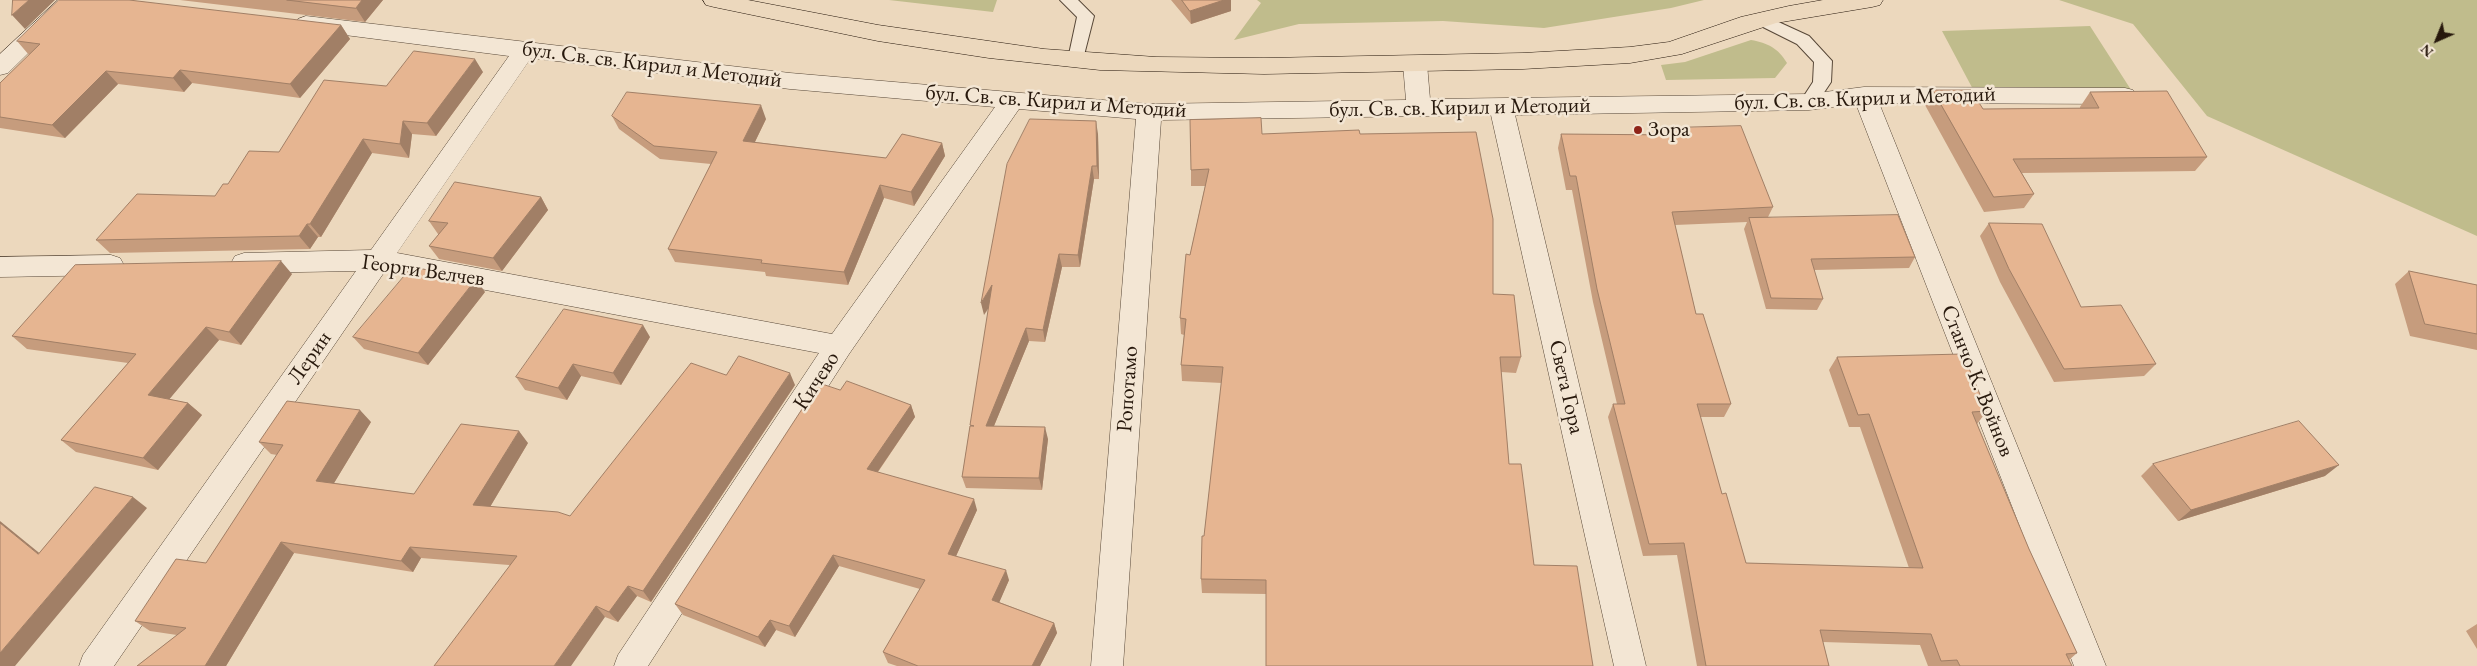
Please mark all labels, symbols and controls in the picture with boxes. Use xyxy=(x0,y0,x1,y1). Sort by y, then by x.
north arrow xyxy=(2412,15,2462,65)
street label: бул. Св. св. Кирил и Методий xyxy=(521,36,783,94)
text: N xyxy=(2416,40,2437,61)
street label: бул. Св. св. Кирил и Методий xyxy=(925,80,1187,124)
street label: бул. Св. св. Кирил и Методий xyxy=(1734,81,1996,117)
street label: бул. Св. св. Кирил и Методий xyxy=(1329,93,1591,123)
place label: Зора xyxy=(1648,117,1690,143)
marker: Зора xyxy=(1632,124,1644,136)
street label: Георги Велчев xyxy=(360,249,486,293)
street label: Станчо К. Войнов xyxy=(1935,301,2019,461)
street label: Лерин xyxy=(282,326,338,390)
street label: Света Гора xyxy=(1542,337,1590,437)
street label: Ропотамо xyxy=(1112,345,1144,433)
street label: Кичево xyxy=(788,347,846,415)

